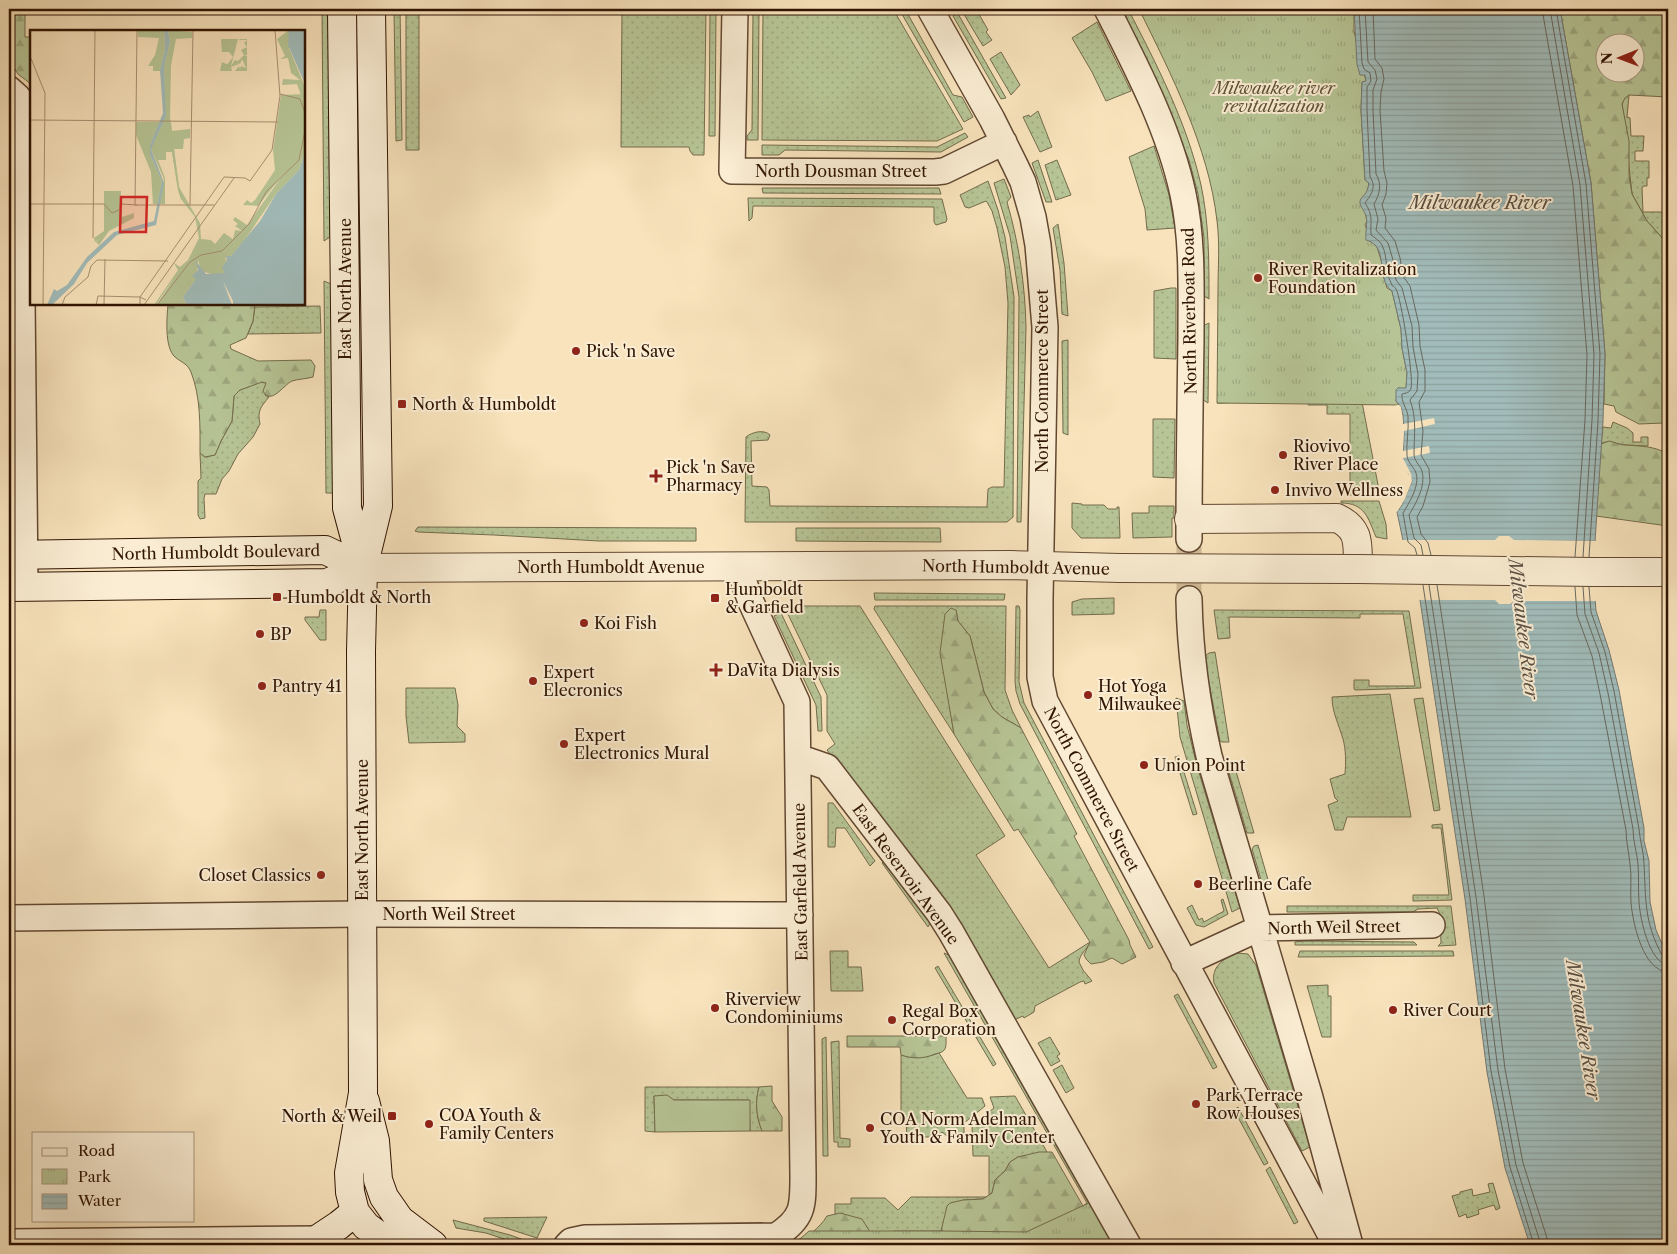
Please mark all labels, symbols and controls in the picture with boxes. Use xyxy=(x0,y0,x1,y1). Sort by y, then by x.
inset map xyxy=(30,30,305,305)
north arrow xyxy=(1594,32,1644,82)
text: N xyxy=(1598,52,1616,64)
park label: Milwaukee river revitalization xyxy=(1211,78,1336,116)
street label: North Dousman Street xyxy=(755,161,927,181)
water label: Milwaukee River xyxy=(1407,192,1552,214)
street label: East North Avenue xyxy=(335,218,355,360)
street label: North Riverboat Road xyxy=(1178,227,1200,395)
place label: River Revitalization Foundation xyxy=(1268,259,1417,297)
marker: River Revitalization Foundation xyxy=(1252,272,1264,284)
street label: North Commerce Street xyxy=(1032,289,1052,473)
place label: Pick 'n Save xyxy=(586,341,675,361)
marker: Pick 'n Save xyxy=(570,345,582,357)
place label: North & Humboldt xyxy=(412,394,557,414)
marker: North & Humboldt xyxy=(396,398,408,410)
place label: Riovivo River Place xyxy=(1293,436,1378,474)
marker: Riovivo River Place xyxy=(1277,449,1289,461)
place label: Pick 'n Save Pharmacy xyxy=(666,457,755,495)
marker: Pick 'n Save Pharmacy xyxy=(650,470,662,482)
place label: Invivo Wellness xyxy=(1285,480,1403,500)
marker: Invivo Wellness xyxy=(1269,484,1281,496)
street label: North Humboldt Boulevard xyxy=(112,540,321,564)
street label: North Humboldt Avenue xyxy=(922,555,1110,579)
water label: Milwaukee River xyxy=(1503,555,1543,702)
street label: North Humboldt Avenue xyxy=(517,557,705,577)
place label: Humboldt & Garfield xyxy=(725,579,804,617)
place label: Humboldt & North xyxy=(287,587,431,607)
marker: Humboldt & North xyxy=(271,591,283,603)
marker: Humboldt & Garfield xyxy=(709,592,721,604)
place label: Koi Fish xyxy=(594,613,657,633)
marker: Koi Fish xyxy=(578,617,590,629)
place label: BP xyxy=(270,624,292,644)
marker: BP xyxy=(254,628,266,640)
place label: DaVita Dialysis xyxy=(727,660,840,680)
place label: Expert Elecronics xyxy=(543,662,623,700)
marker: DaVita Dialysis xyxy=(709,663,723,677)
marker: Expert Elecronics xyxy=(527,675,539,687)
place label: Pantry 41 xyxy=(272,676,342,696)
place label: Hot Yoga Milwaukee xyxy=(1098,676,1181,714)
marker: Pantry 41 xyxy=(256,680,268,692)
marker: Hot Yoga Milwaukee xyxy=(1082,689,1094,701)
street label: North Commerce Street xyxy=(1040,703,1144,875)
place label: Expert Electronics Mural xyxy=(574,725,710,763)
marker: Expert Electronics Mural xyxy=(558,738,570,750)
place label: Union Point xyxy=(1154,755,1246,775)
street label: East North Avenue xyxy=(352,759,372,901)
marker: Union Point xyxy=(1138,759,1150,771)
street label: East Reservoir Avenue xyxy=(848,800,964,948)
street label: East Garfield Avenue xyxy=(789,803,811,961)
place label: Closet Classics xyxy=(199,865,311,885)
marker: Closet Classics xyxy=(315,869,327,881)
place label: Beerline Cafe xyxy=(1208,874,1312,894)
marker: Beerline Cafe xyxy=(1192,878,1204,890)
street label: North Weil Street xyxy=(382,904,516,924)
street label: North Weil Street xyxy=(1267,916,1401,938)
water label: Milwaukee River xyxy=(1561,956,1605,1103)
place label: Riverview Condominiums xyxy=(725,989,843,1027)
place label: River Court xyxy=(1403,1000,1492,1020)
place label: Regal Box Corporation xyxy=(902,1001,996,1039)
marker: Riverview Condominiums xyxy=(709,1002,721,1014)
marker: River Court xyxy=(1387,1004,1399,1016)
marker: Regal Box Corporation xyxy=(886,1014,898,1026)
place label: Park Terrace Row Houses xyxy=(1206,1085,1303,1123)
marker: Park Terrace Row Houses xyxy=(1190,1098,1202,1110)
place label: COA Youth & Family Centers xyxy=(439,1105,554,1143)
place label: North & Weil xyxy=(281,1106,382,1126)
place label: COA Norm Adelman Youth & Family Center xyxy=(879,1109,1055,1147)
marker: North & Weil xyxy=(386,1110,398,1122)
marker: COA Youth & Family Centers xyxy=(423,1118,435,1130)
marker: COA Norm Adelman Youth & Family Center xyxy=(864,1122,876,1134)
legend xyxy=(32,1132,195,1222)
text: Road xyxy=(78,1141,115,1160)
text: Park xyxy=(78,1167,112,1186)
text: Water xyxy=(77,1191,122,1210)

